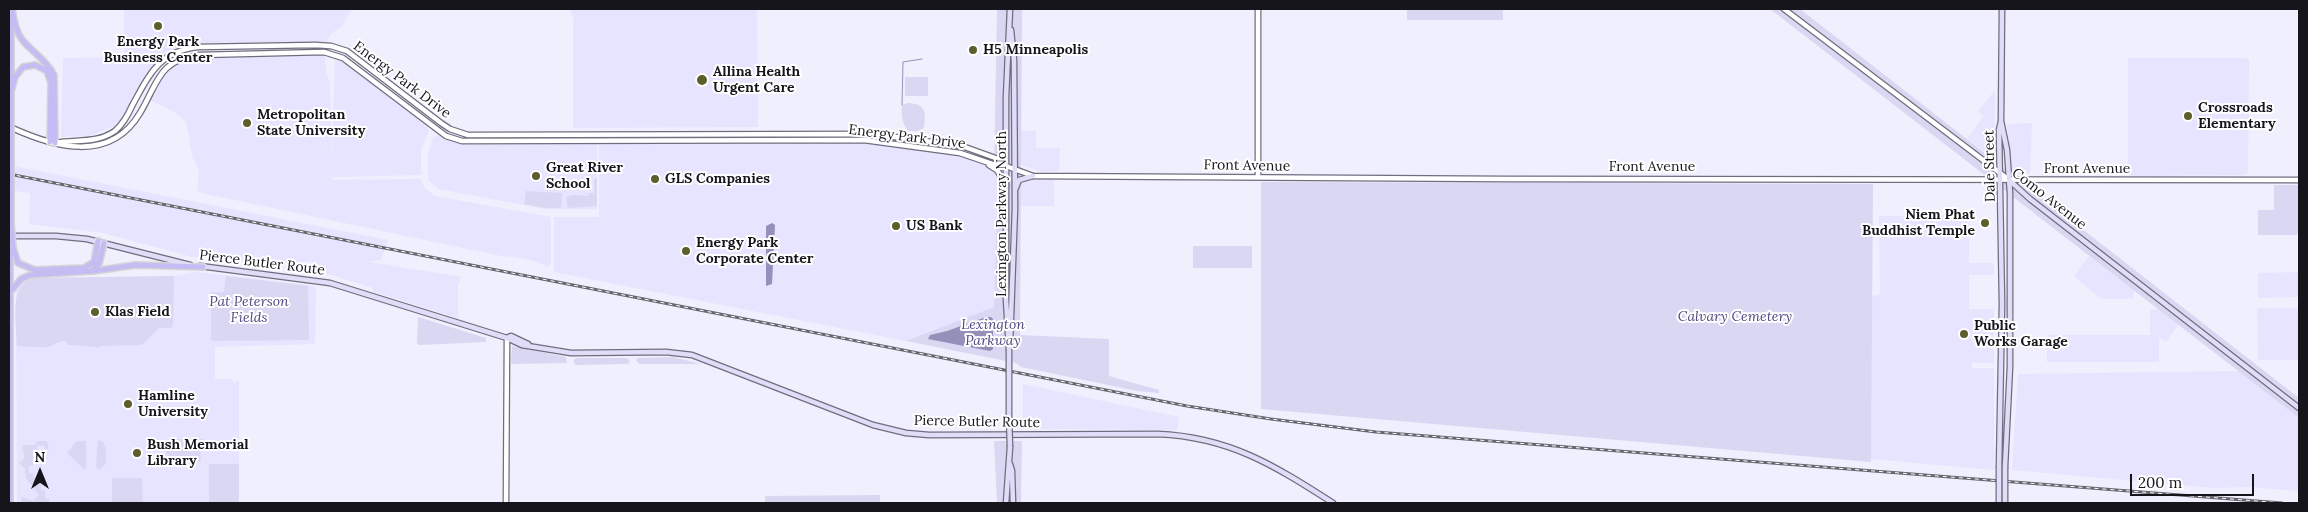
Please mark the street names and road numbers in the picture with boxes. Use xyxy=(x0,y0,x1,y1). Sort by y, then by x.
street label: Energy Park Drive xyxy=(350,38,454,122)
street label: Energy Park Drive xyxy=(848,121,966,153)
street label: Dale Street xyxy=(1981,130,1999,202)
street label: Lexington Parkway North xyxy=(994,131,1010,297)
street label: Front Avenue xyxy=(1204,157,1290,175)
street label: Front Avenue xyxy=(1609,159,1695,175)
street label: Front Avenue xyxy=(2044,161,2130,177)
street label: Como Avenue xyxy=(2008,165,2090,233)
street label: Pierce Butler Route xyxy=(198,247,326,279)
street label: Pierce Butler Route xyxy=(914,412,1040,432)

